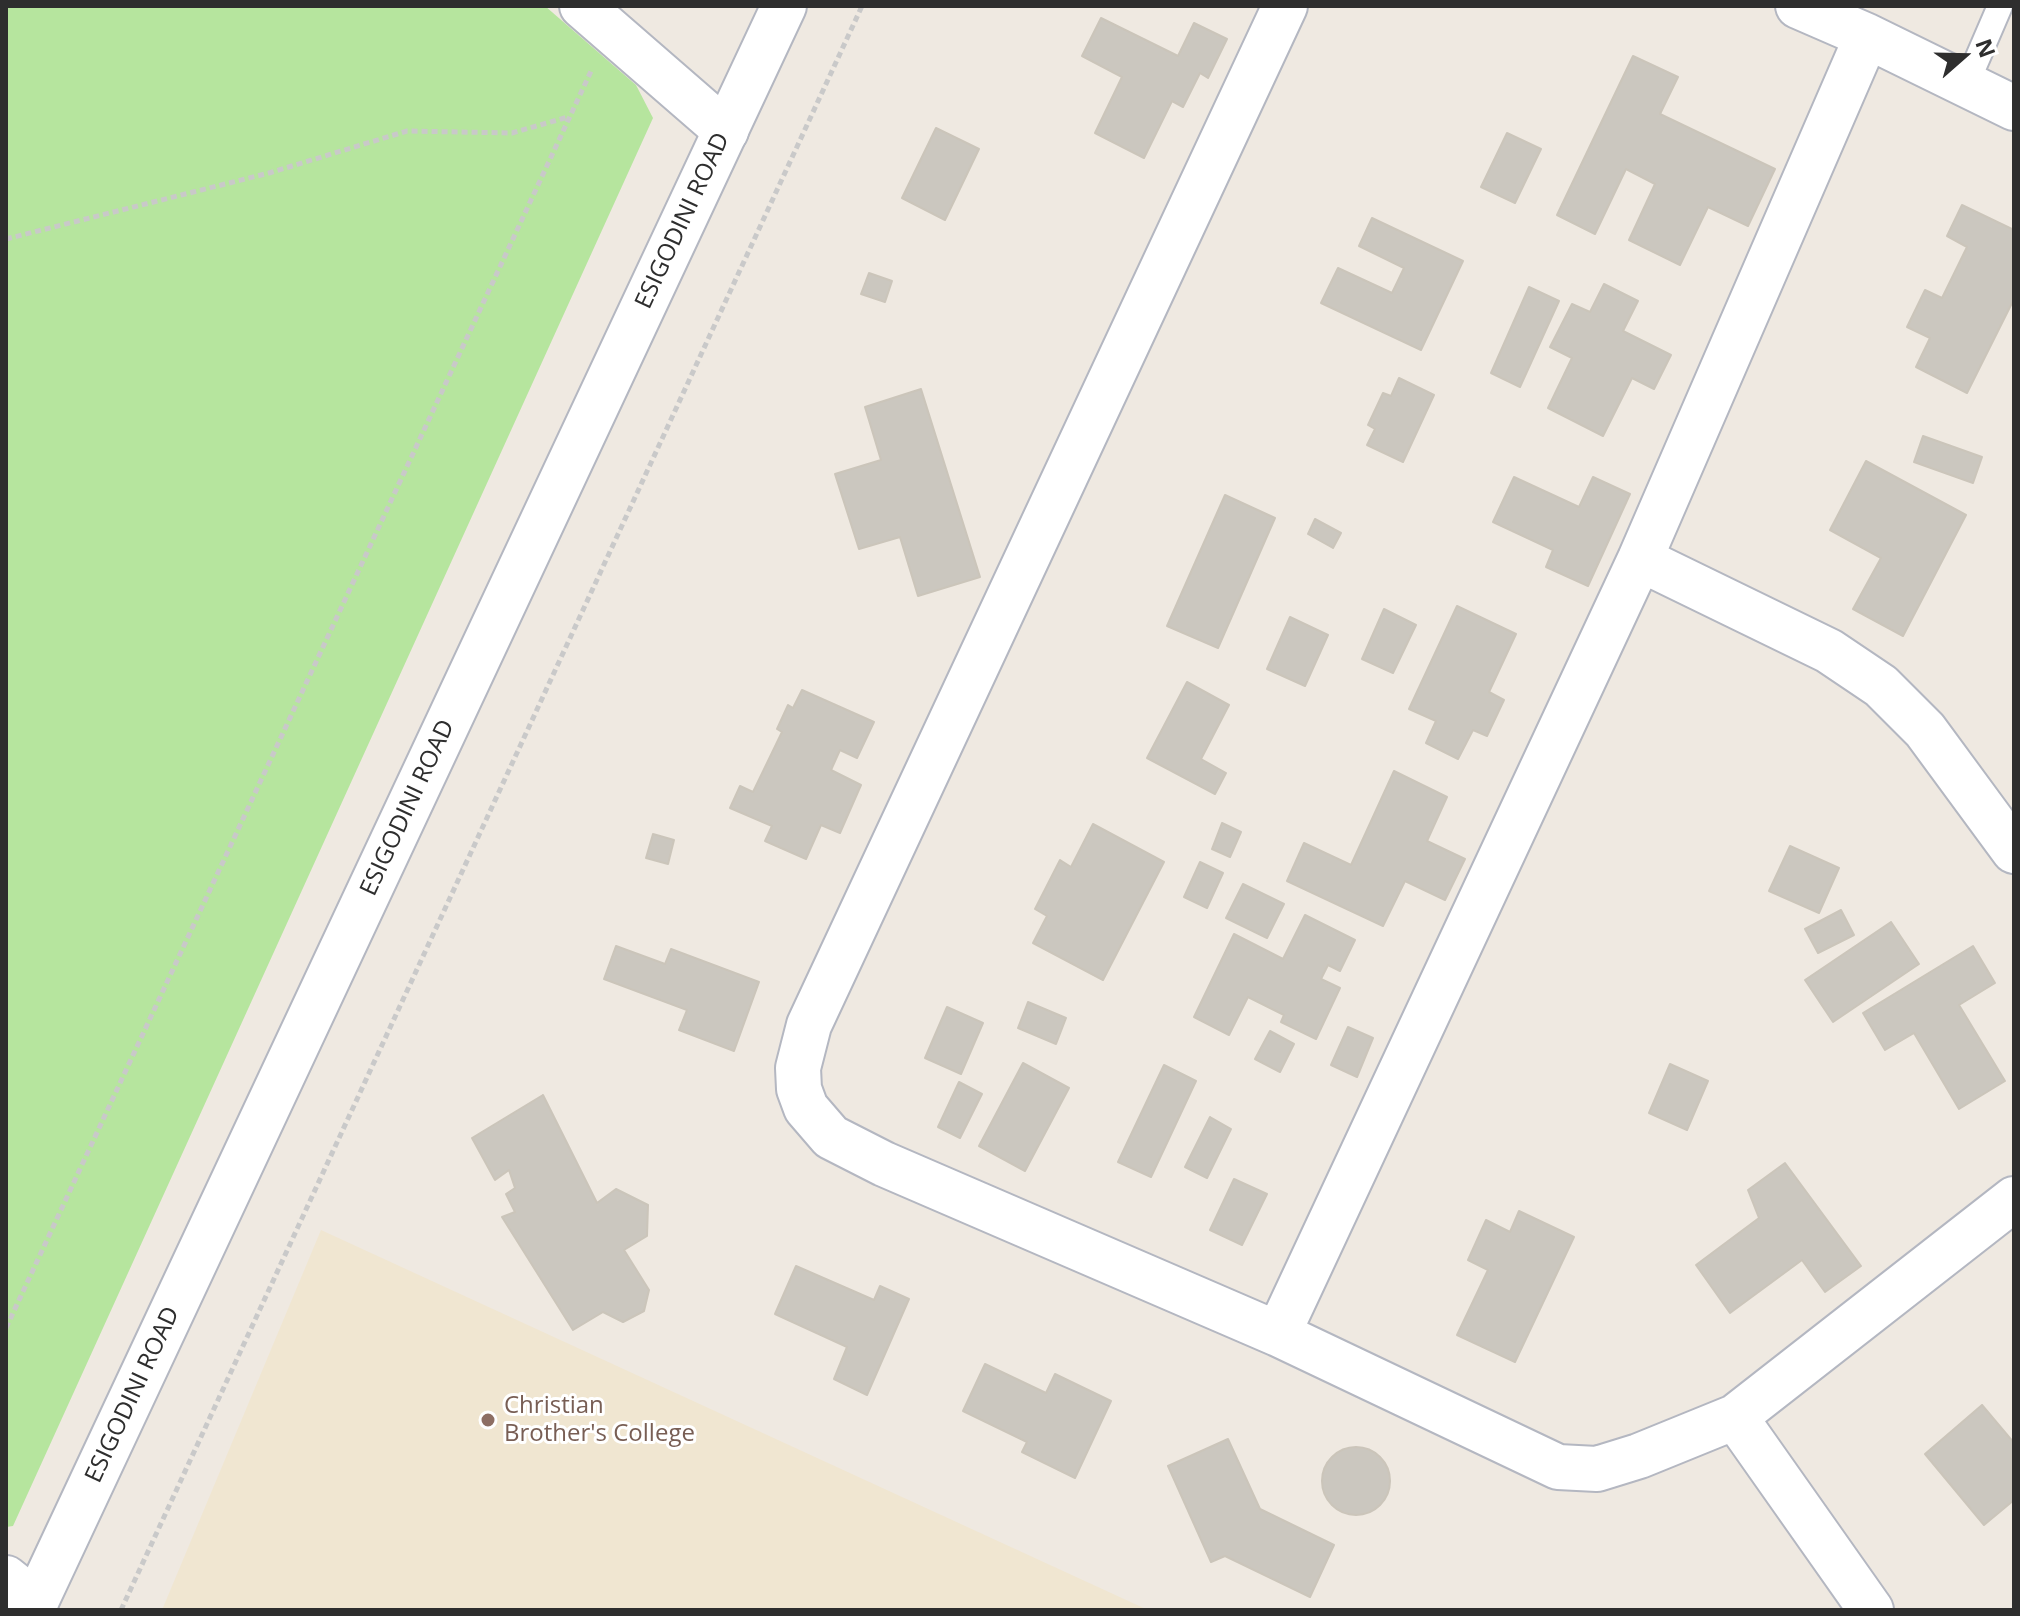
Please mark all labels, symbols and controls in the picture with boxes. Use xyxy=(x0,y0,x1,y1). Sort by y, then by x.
north arrow xyxy=(1924,16,2004,96)
text: N xyxy=(1969,34,2004,61)
street label: ESIGODINI ROAD xyxy=(630,129,736,313)
street label: ESIGODINI ROAD xyxy=(355,716,461,900)
street label: ESIGODINI ROAD xyxy=(80,1303,186,1487)
place label: Christian Brother's College xyxy=(504,1392,695,1448)
marker: Christian Brother's College xyxy=(479,1411,497,1429)

